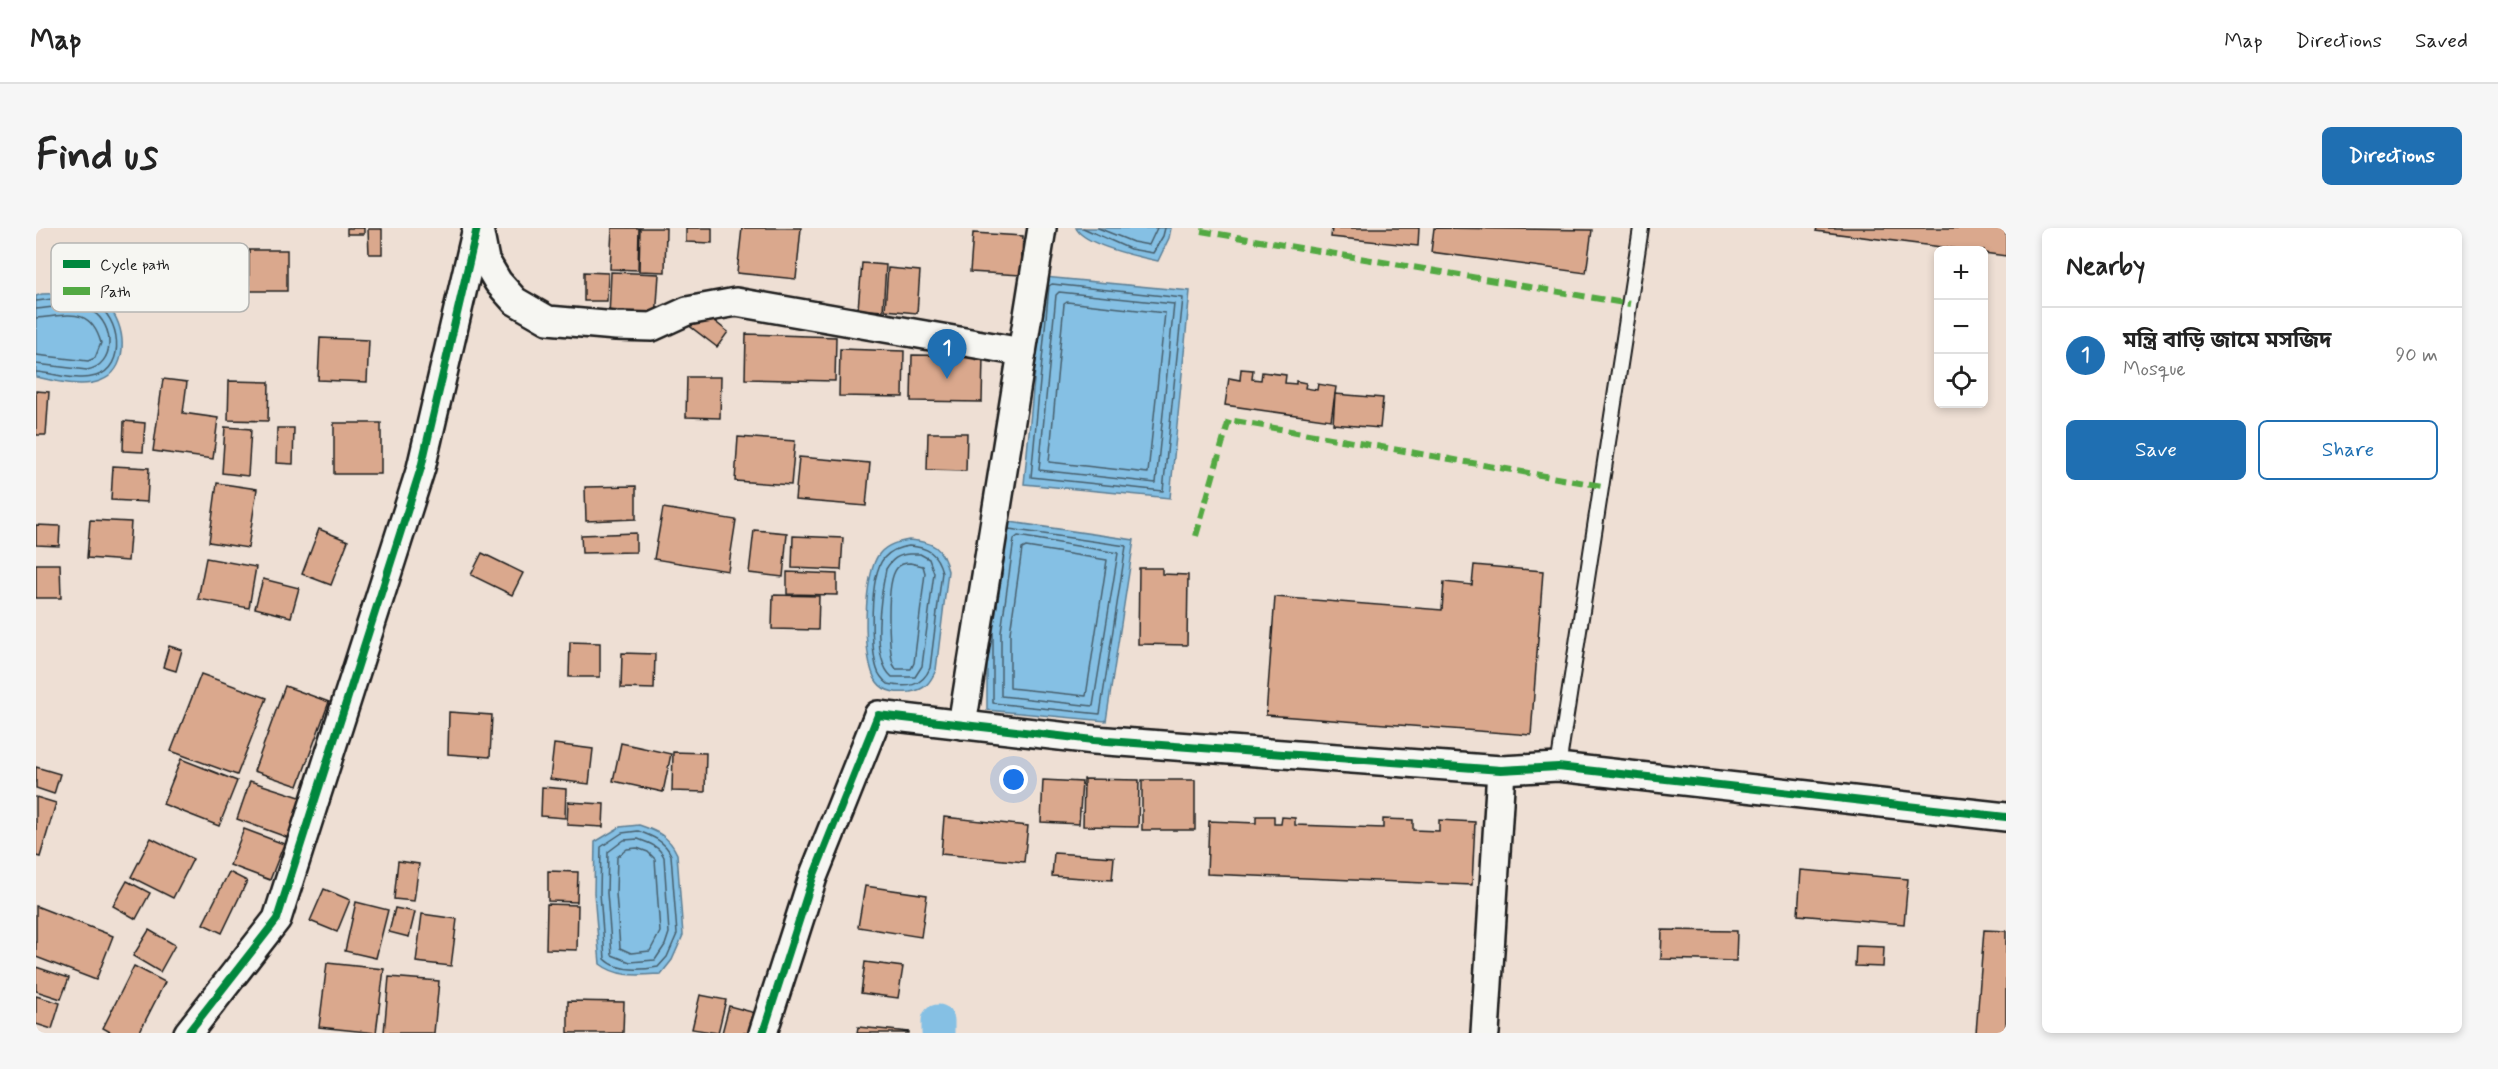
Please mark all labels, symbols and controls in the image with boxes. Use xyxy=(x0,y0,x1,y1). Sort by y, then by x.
text: Map xyxy=(30,23,81,60)
text: Map xyxy=(2224,27,2263,55)
text: Directions xyxy=(2296,27,2382,55)
text: Saved xyxy=(2415,27,2468,55)
button: Directions xyxy=(2322,127,2462,185)
text: Find us xyxy=(36,129,158,184)
legend xyxy=(51,243,249,312)
map controls xyxy=(1934,246,1988,408)
button: + xyxy=(1934,246,1988,300)
text: Nearby xyxy=(2066,250,2145,284)
text: Cycle path xyxy=(100,255,170,276)
text: Path xyxy=(100,282,131,303)
button: − xyxy=(1934,300,1988,354)
text: মন্ত্রি বাড়ি জামে মসজিদ xyxy=(2123,327,2332,355)
pin: 1 xyxy=(928,330,966,379)
text: 1 xyxy=(2081,342,2090,369)
text: 90 m xyxy=(2395,342,2438,369)
button: locate xyxy=(1934,354,1988,408)
text: Mosque xyxy=(2123,356,2186,383)
button: Save xyxy=(2066,420,2246,480)
button: Share xyxy=(2258,420,2438,480)
your location xyxy=(999,765,1028,794)

